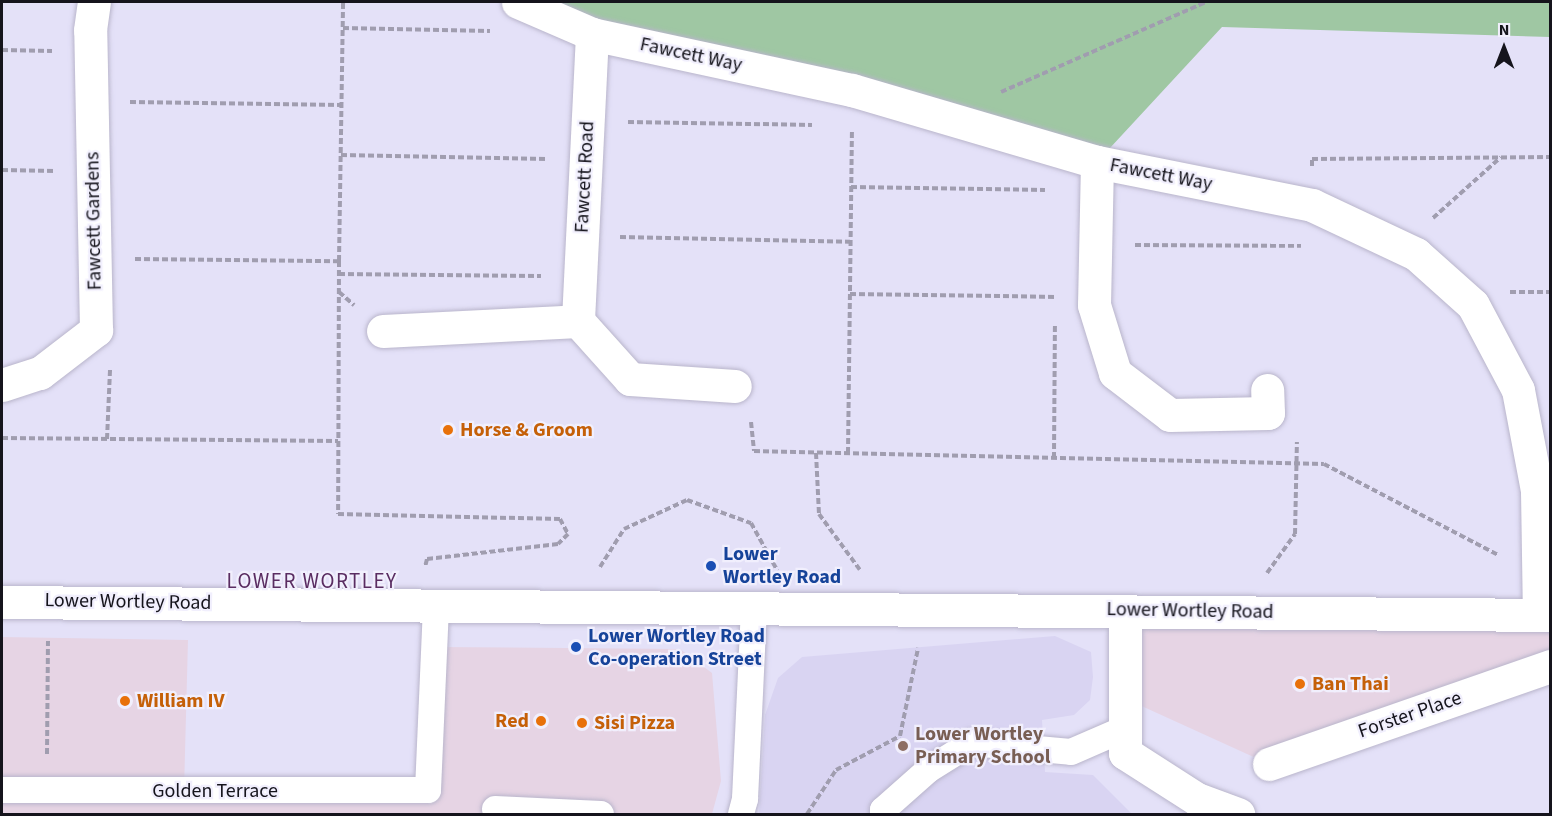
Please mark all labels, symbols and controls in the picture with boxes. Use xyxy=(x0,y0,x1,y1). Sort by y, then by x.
north arrow xyxy=(1474,18,1534,78)
text: N xyxy=(1499,19,1509,41)
street label: Fawcett Way xyxy=(638,32,744,78)
street label: Fawcett Road xyxy=(570,120,600,234)
street label: Fawcett Gardens xyxy=(81,151,107,291)
street label: Fawcett Way xyxy=(1108,153,1214,197)
place label: Horse & Groom xyxy=(460,418,593,442)
marker: Horse & Groom xyxy=(441,423,455,437)
place label: Lower Wortley Road xyxy=(723,542,841,589)
marker: Lower Wortley Road xyxy=(704,559,718,573)
district label: LOWER WORTLEY xyxy=(226,568,398,594)
street label: Lower Wortley Road xyxy=(44,589,212,615)
street label: Lower Wortley Road xyxy=(1106,598,1274,624)
place label: Lower Wortley Road Co-operation Street xyxy=(588,624,765,671)
marker: Lower Wortley Road Co-operation Street xyxy=(569,640,583,654)
place label: Ban Thai xyxy=(1312,672,1389,696)
marker: Ban Thai xyxy=(1293,677,1307,691)
street label: Forster Place xyxy=(1355,686,1465,744)
place label: William IV xyxy=(137,689,225,713)
marker: William IV xyxy=(118,694,132,708)
place label: Red xyxy=(495,709,529,733)
place label: Sisi Pizza xyxy=(594,711,675,735)
marker: Red xyxy=(534,714,548,728)
marker: Sisi Pizza xyxy=(575,716,589,730)
place label: Lower Wortley Primary School xyxy=(915,722,1050,769)
marker: Lower Wortley Primary School xyxy=(896,739,910,753)
street label: Golden Terrace xyxy=(152,779,278,803)

